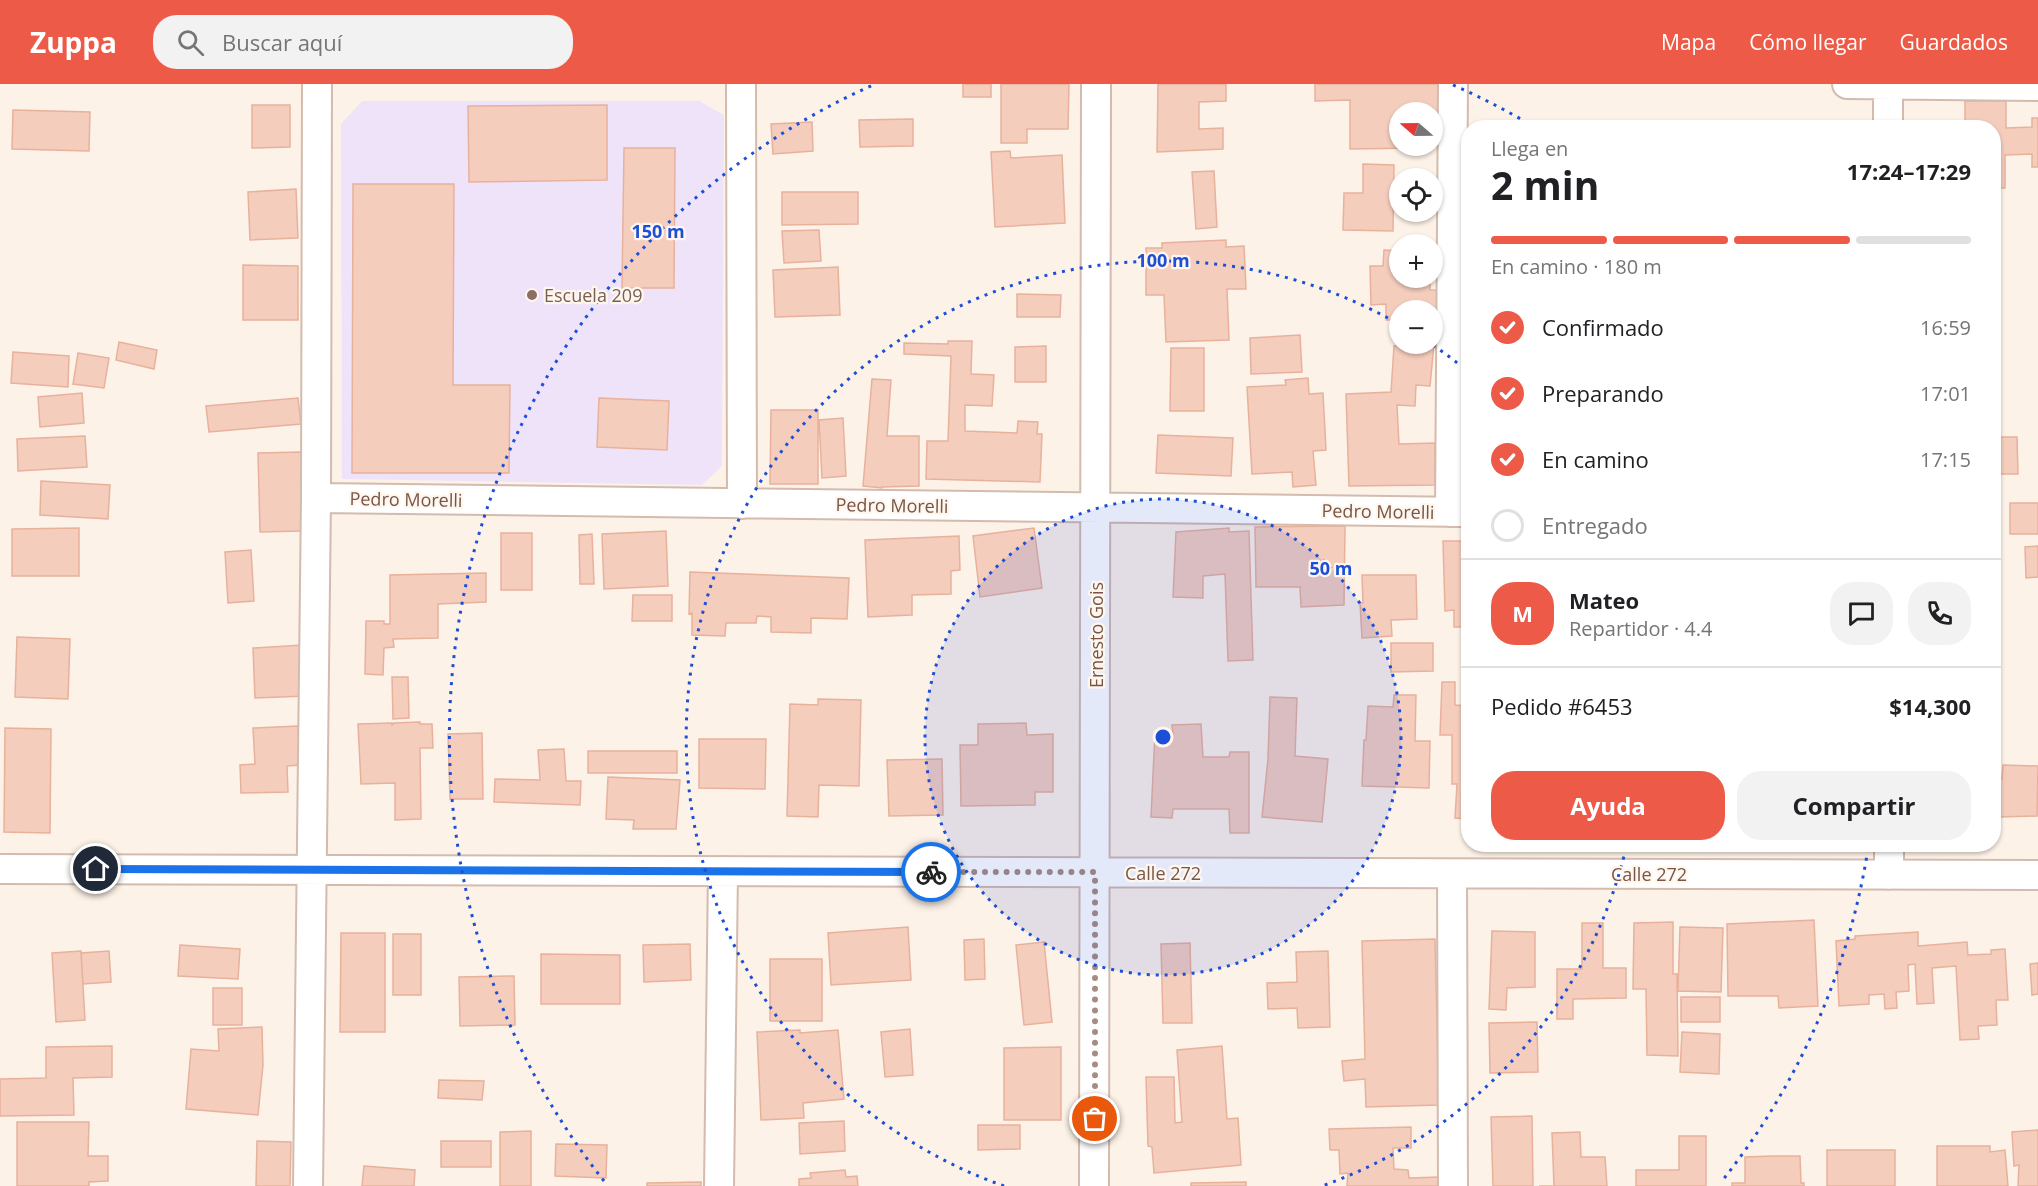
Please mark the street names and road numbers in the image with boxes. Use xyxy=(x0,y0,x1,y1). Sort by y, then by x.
street label: Pedro Morelli xyxy=(349,486,463,512)
street label: Pedro Morelli xyxy=(835,492,949,518)
street label: Pedro Morelli xyxy=(1321,498,1435,524)
street label: Ernesto Gois xyxy=(1084,582,1108,688)
street label: Calle 272 xyxy=(1125,861,1201,885)
street label: Calle 272 xyxy=(1611,862,1687,886)

